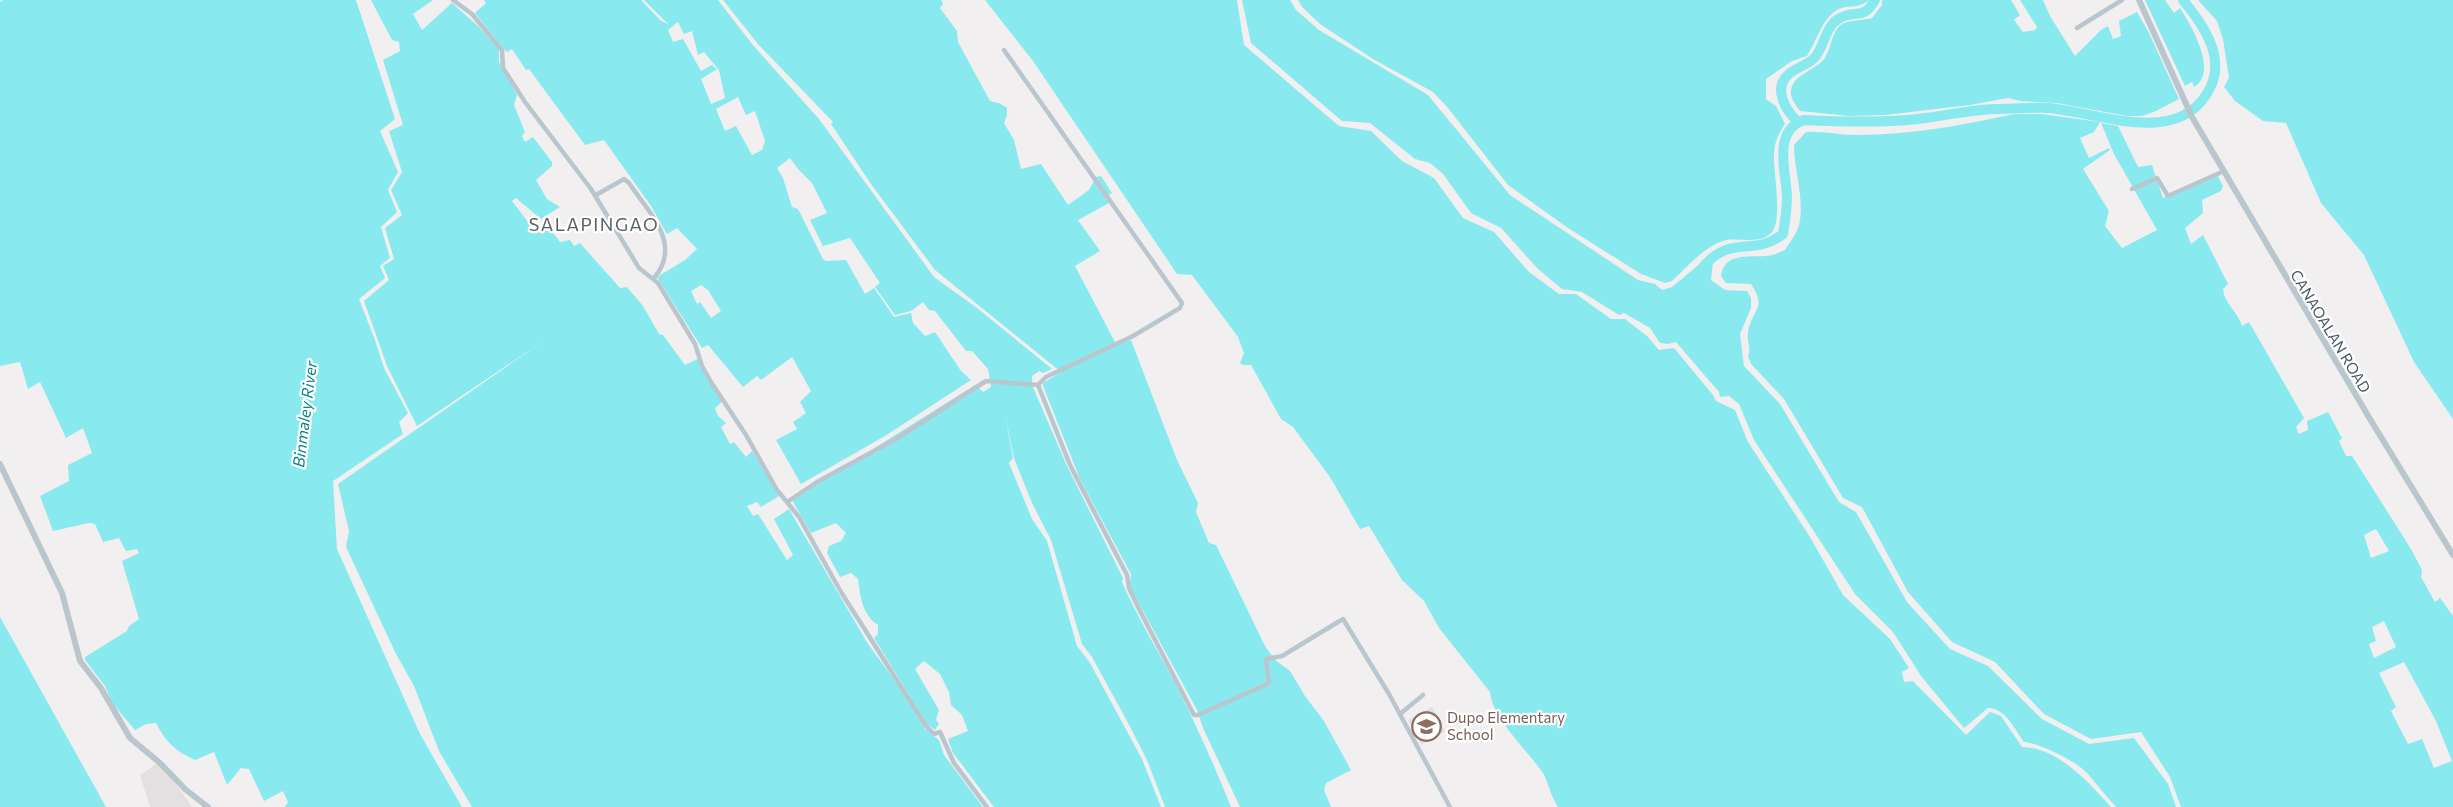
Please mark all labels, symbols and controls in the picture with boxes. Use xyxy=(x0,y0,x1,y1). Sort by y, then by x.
district label: SALAPINGAO xyxy=(529,213,659,235)
street label: CANAOALAN ROAD xyxy=(2287,266,2375,396)
water label: Binmaley River xyxy=(288,359,320,468)
place label: Dupo Elementary School xyxy=(1447,708,1565,743)
school or university icon: Dupo Elementary School xyxy=(1410,710,1442,742)

